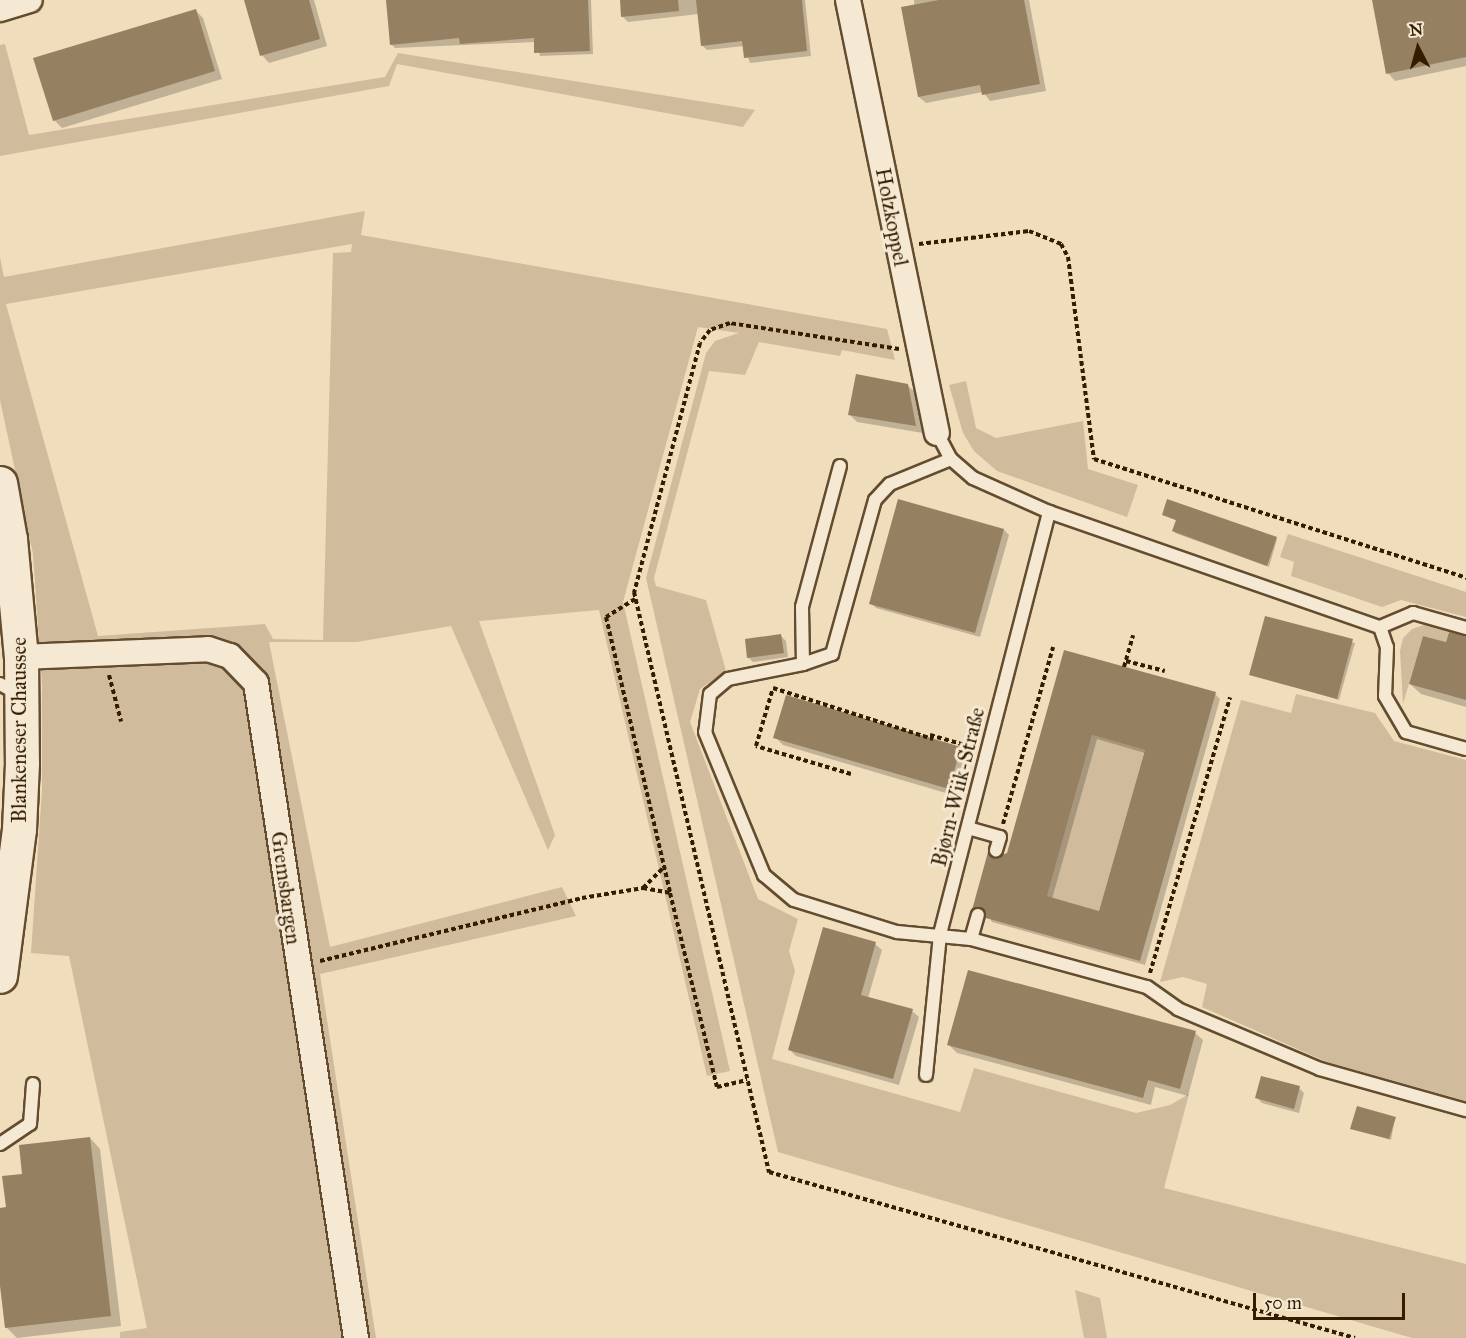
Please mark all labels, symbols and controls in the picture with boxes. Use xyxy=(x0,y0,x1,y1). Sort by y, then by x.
north arrow xyxy=(1388,18,1448,78)
text: N xyxy=(1408,19,1424,40)
street label: Holzkoppel xyxy=(870,166,914,268)
street label: Blankeneser Chaussee xyxy=(6,637,32,823)
street label: Bjørn-Wiik-Straße xyxy=(926,705,990,869)
street label: Gremsbargen xyxy=(266,830,306,946)
scale bar xyxy=(1256,1281,1408,1319)
text: 50 m xyxy=(1264,1292,1302,1314)

